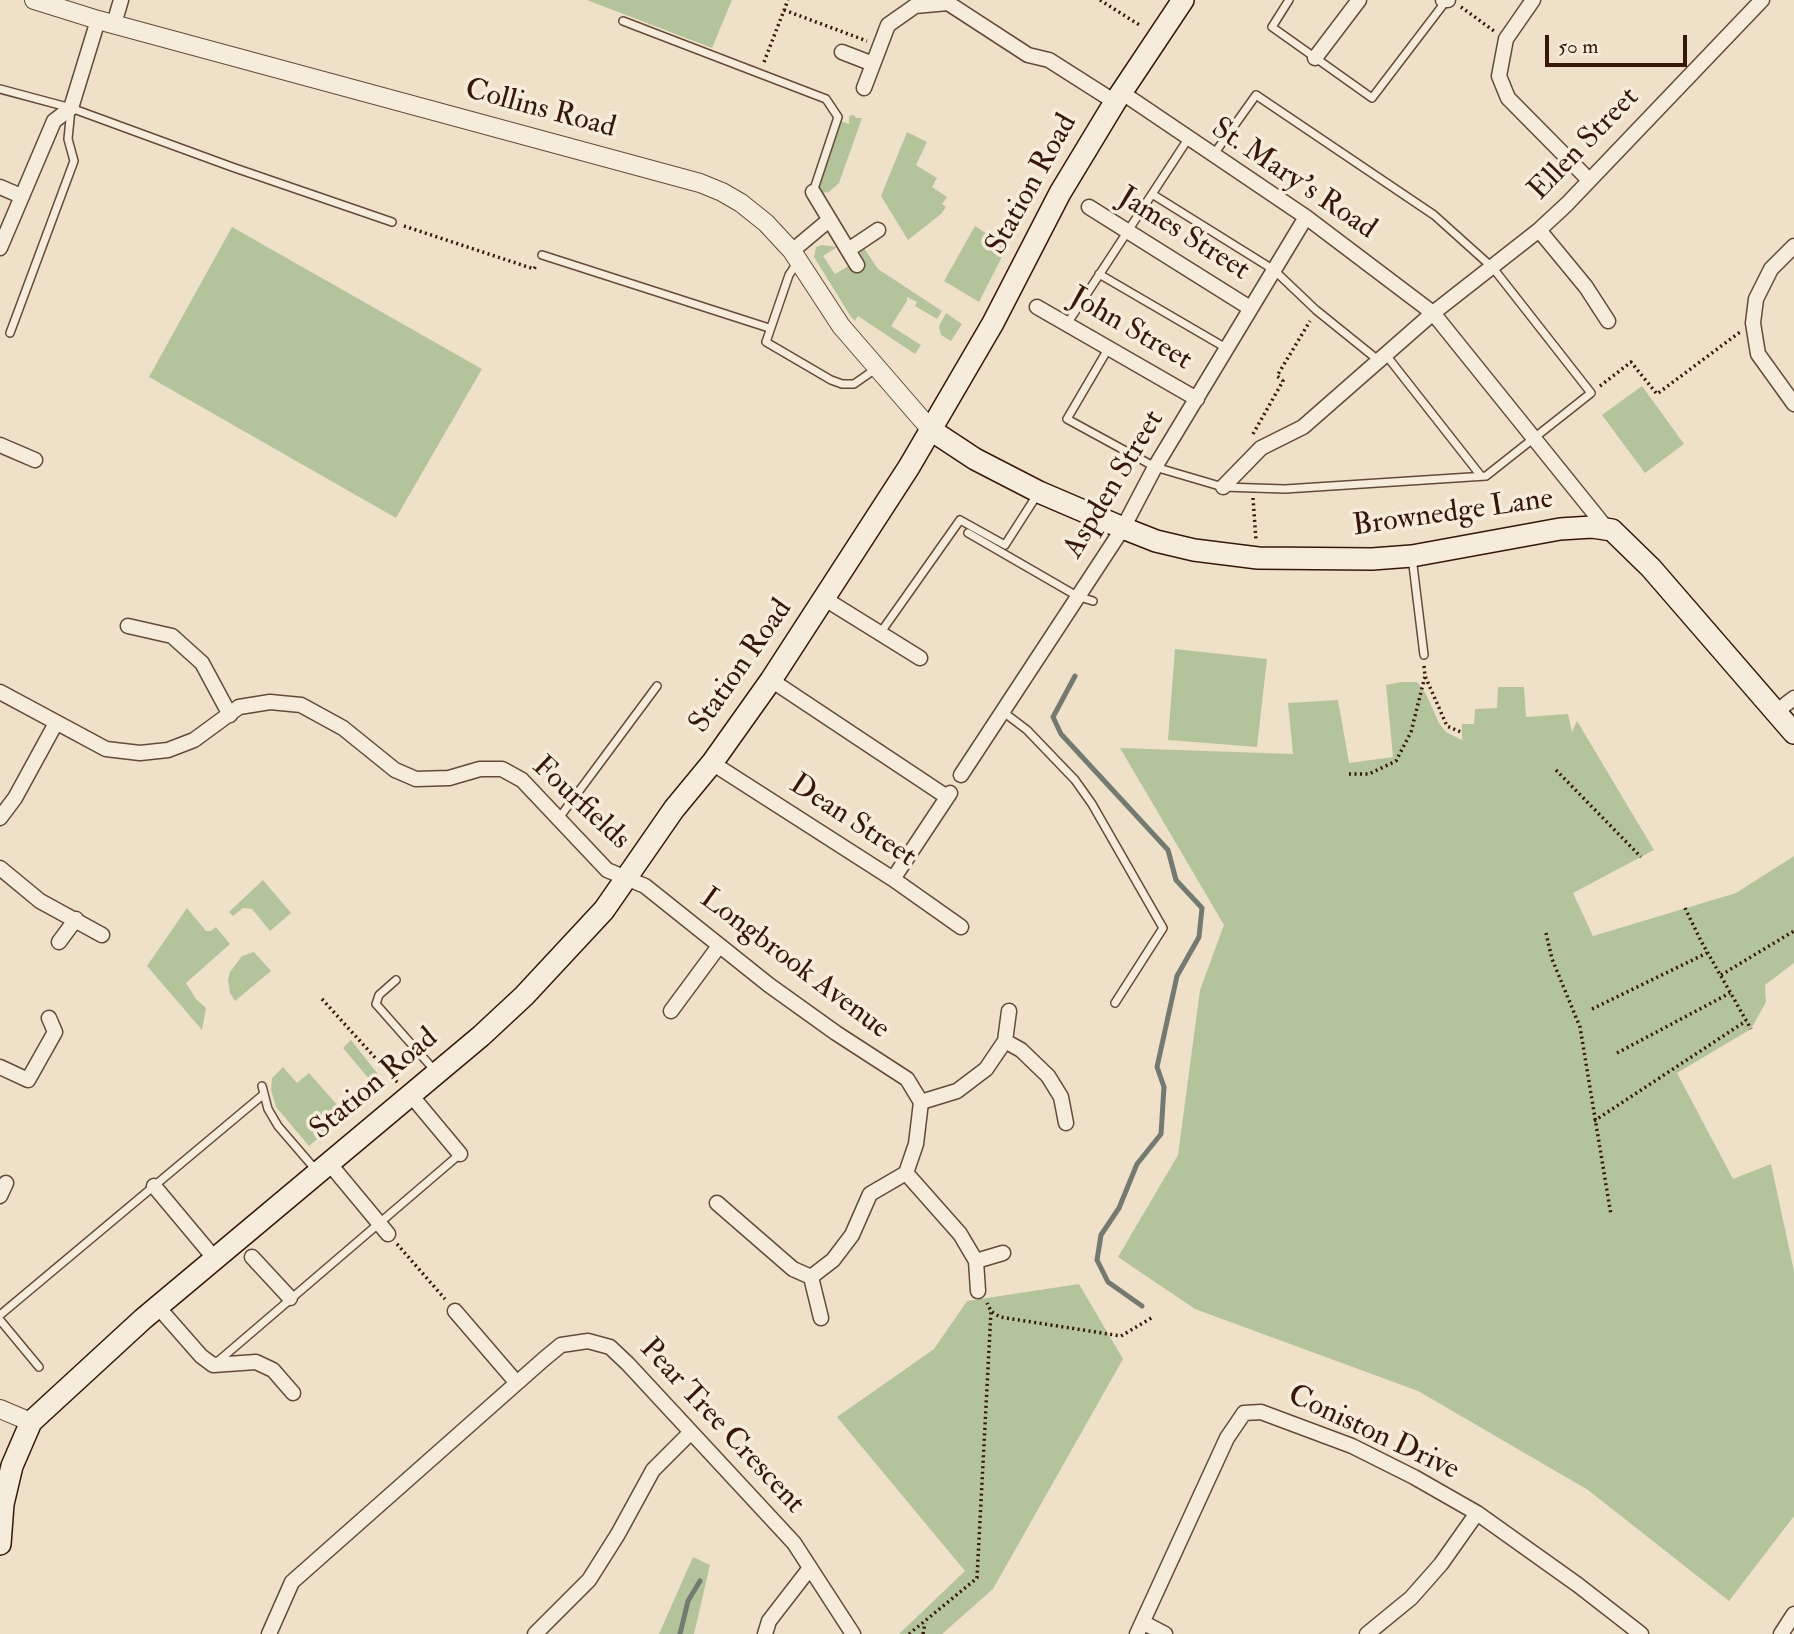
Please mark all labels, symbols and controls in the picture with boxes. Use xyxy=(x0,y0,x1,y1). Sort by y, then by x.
scale bar xyxy=(1549,21,1691,65)
text: 50 m xyxy=(1558,33,1599,60)
street label: Collins Road xyxy=(461,73,619,147)
street label: Ellen Street xyxy=(1522,81,1648,209)
street label: Station Road xyxy=(980,108,1086,262)
street label: St. Mary's Road xyxy=(1204,112,1382,248)
street label: James Street xyxy=(1111,180,1255,290)
street label: John Street xyxy=(1062,280,1198,380)
street label: Aspden Street xyxy=(1057,405,1173,565)
street label: Brownedge Lane xyxy=(1351,482,1555,546)
street label: Station Road xyxy=(683,593,801,741)
street label: Fourfields xyxy=(524,750,636,858)
street label: Dean Street xyxy=(782,768,922,876)
street label: Longbrook Avenue xyxy=(692,882,896,1048)
street label: Station Road xyxy=(304,1021,446,1149)
street label: Pear Tree Crescent xyxy=(631,1332,811,1522)
street label: Coniston Drive xyxy=(1282,1379,1464,1489)

